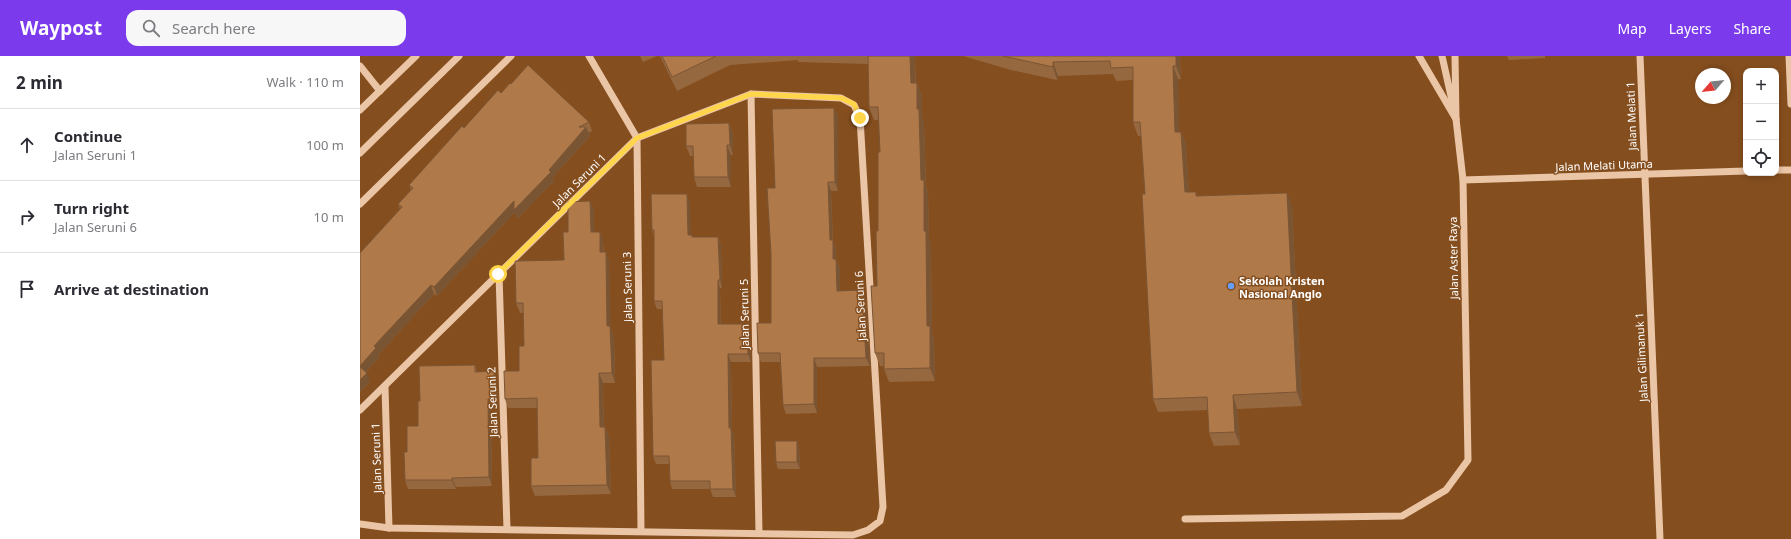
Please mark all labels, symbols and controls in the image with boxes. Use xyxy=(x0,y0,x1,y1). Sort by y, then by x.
search box xyxy=(126,10,406,46)
text: Waypost xyxy=(20,15,102,41)
icon: search xyxy=(140,17,162,39)
text: Search here xyxy=(172,18,255,38)
text: Map xyxy=(1618,19,1647,38)
text: Layers xyxy=(1669,19,1711,38)
text: Share xyxy=(1733,19,1771,38)
north arrow xyxy=(1695,68,1731,104)
map controls xyxy=(1743,68,1779,176)
button: + xyxy=(1743,68,1779,104)
text: 2 min xyxy=(16,71,63,94)
text: Walk · 110 m xyxy=(266,73,344,91)
street label: Jalan Melati 1 xyxy=(1622,81,1640,152)
button: − xyxy=(1743,104,1779,140)
route end xyxy=(851,109,869,127)
text: Continue xyxy=(54,126,122,146)
icon: ahead xyxy=(16,134,38,156)
text: 100 m xyxy=(306,136,344,154)
button: locate xyxy=(1743,140,1779,176)
text: Jalan Seruni 1 xyxy=(54,146,137,164)
street label: Jalan Seruni 1 xyxy=(548,150,609,211)
street label: Jalan Melati Utama xyxy=(1554,156,1653,174)
text: Turn right xyxy=(54,198,129,218)
icon: right xyxy=(16,206,38,228)
text: 10 m xyxy=(314,208,344,226)
street label: Jalan Aster Raya xyxy=(1445,217,1461,300)
text: Jalan Seruni 6 xyxy=(54,218,137,236)
street label: Jalan Seruni 3 xyxy=(619,252,635,323)
route start xyxy=(489,265,507,283)
street label: Jalan Seruni 6 xyxy=(851,271,869,342)
place label: Sekolah Kristen Nasional Anglo xyxy=(1239,273,1325,301)
icon: arrive xyxy=(16,278,38,300)
text: Arrive at destination xyxy=(54,279,209,299)
street label: Jalan Seruni 5 xyxy=(736,279,752,350)
marker: Sekolah Kristen Nasional Anglo xyxy=(1226,281,1236,291)
street label: Jalan Gilimanuk 1 xyxy=(1631,312,1651,403)
street label: Jalan Seruni 2 xyxy=(483,367,501,438)
street label: Jalan Seruni 1 xyxy=(367,423,385,494)

